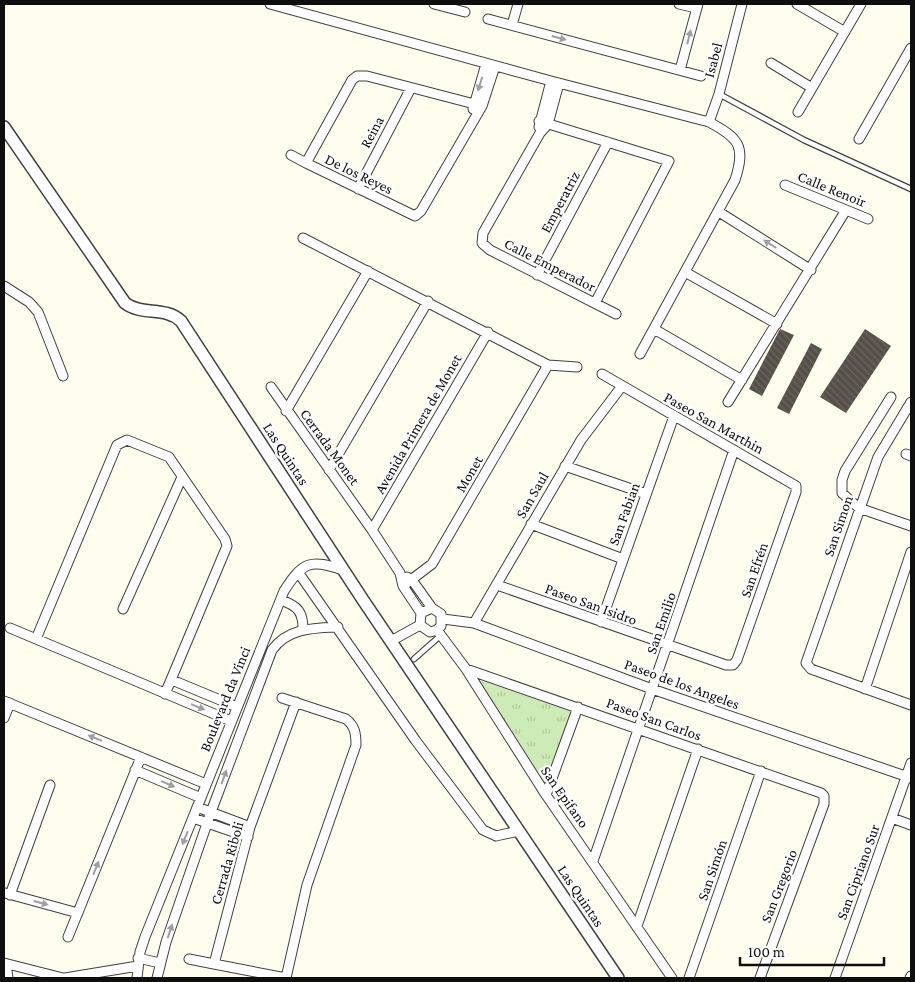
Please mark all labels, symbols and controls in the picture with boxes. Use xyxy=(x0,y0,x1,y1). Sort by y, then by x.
one-way arrow xyxy=(685,30,693,45)
one-way arrow xyxy=(552,34,567,42)
street label: Isabel xyxy=(701,41,725,79)
one-way arrow xyxy=(476,76,483,91)
street label: Reina xyxy=(357,113,387,151)
street label: De los Reyes xyxy=(322,151,396,198)
street label: Calle Renoir xyxy=(795,168,869,210)
street label: Emperatriz xyxy=(537,169,584,236)
street label: Calle Emperador xyxy=(501,235,599,296)
one-way arrow xyxy=(763,239,776,248)
street label: Avenida Primera de Monet xyxy=(372,351,465,497)
street label: Paseo San Marthin xyxy=(661,389,767,457)
street label: Cerrada Monet xyxy=(297,406,363,489)
street label: Las Quintas xyxy=(260,420,312,488)
street label: Monet xyxy=(452,452,486,495)
street label: San Saul xyxy=(512,469,552,521)
street label: San Fabian xyxy=(605,481,643,547)
street label: San Simon xyxy=(820,493,856,559)
street label: San Efrén xyxy=(737,540,771,600)
street label: Paseo San Isidro xyxy=(543,580,639,628)
street label: San Emilio xyxy=(643,590,679,656)
street label: Boulevard da Vinci xyxy=(197,644,253,754)
street label: Paseo de los Angeles xyxy=(622,656,742,713)
street label: Paseo San Carlos xyxy=(604,694,704,744)
one-way arrow xyxy=(191,704,205,712)
one-way arrow xyxy=(88,734,102,742)
street label: San Epifano xyxy=(537,763,592,832)
one-way arrow xyxy=(220,769,228,784)
one-way arrow xyxy=(161,780,175,788)
street label: Cerrada Riboli xyxy=(208,820,247,906)
street label: San Cipriano Sur xyxy=(833,822,884,922)
one-way arrow xyxy=(180,831,188,846)
street label: San Simón xyxy=(694,837,730,903)
street label: San Gregorio xyxy=(758,847,801,925)
one-way arrow xyxy=(92,860,100,875)
street label: Las Quintas xyxy=(555,862,608,930)
one-way arrow xyxy=(33,899,48,907)
one-way arrow xyxy=(166,923,174,938)
scale bar xyxy=(740,934,884,966)
text: 100 m xyxy=(748,944,785,960)

